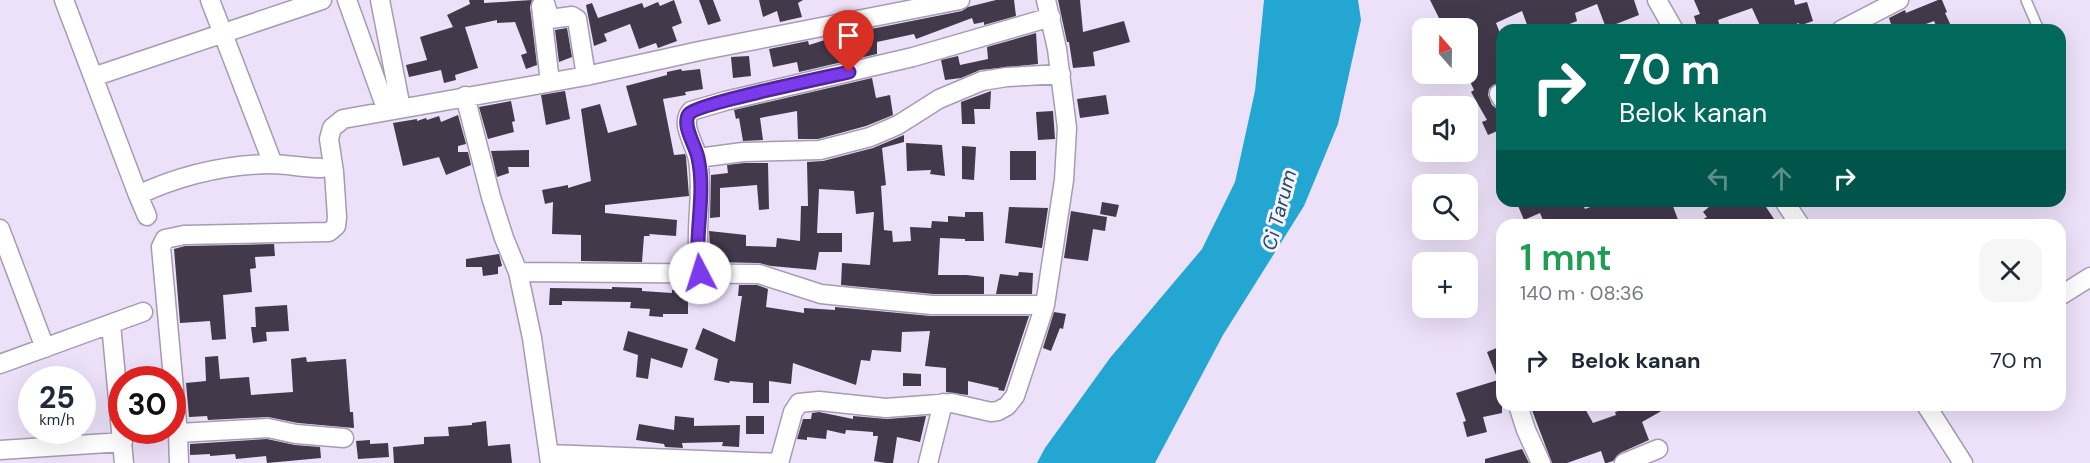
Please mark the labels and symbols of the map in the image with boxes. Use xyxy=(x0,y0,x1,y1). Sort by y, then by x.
pin xyxy=(823,10,874,72)
north arrow xyxy=(1412,18,1478,84)
water label: Ci Tarum xyxy=(1256,167,1302,253)
position arrow xyxy=(668,241,732,305)
speed limit sign: 30 xyxy=(108,366,186,444)

